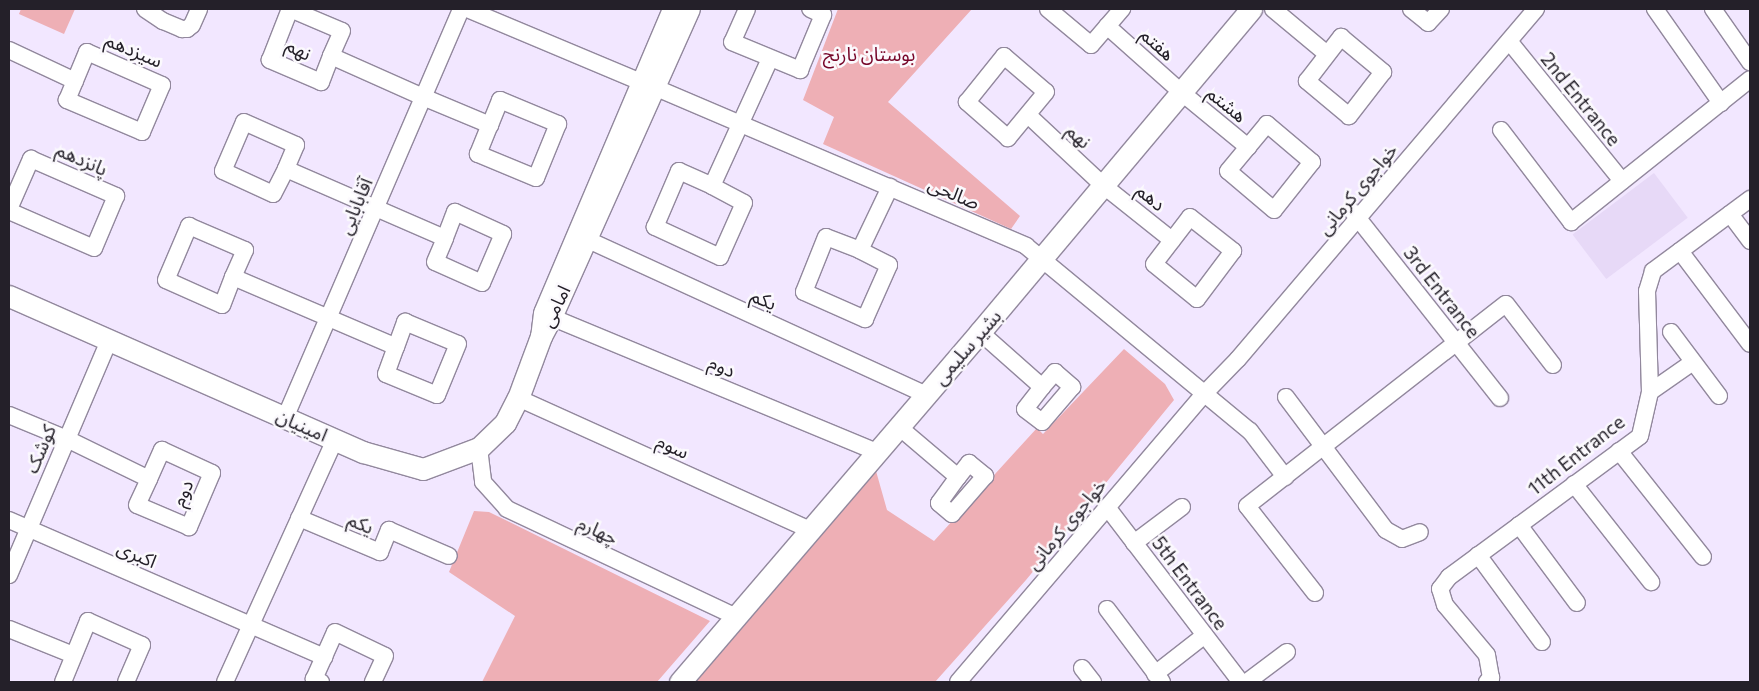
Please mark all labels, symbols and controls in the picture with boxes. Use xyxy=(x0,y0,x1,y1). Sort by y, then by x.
street label: هفتم xyxy=(1136,23,1180,65)
street label: سیزدهم xyxy=(102,28,166,72)
street label: نهم xyxy=(282,33,316,65)
park label: بوستان نارنج xyxy=(823,43,915,65)
street label: 2nd Entrance xyxy=(1536,48,1626,150)
street label: هشتم xyxy=(1202,81,1252,127)
street label: نهم xyxy=(1062,119,1096,153)
street label: پانزدهم xyxy=(53,138,111,180)
street label: خواجوی کرمانی xyxy=(1312,139,1402,239)
street label: صالحی xyxy=(925,172,983,214)
street label: آقابابایی xyxy=(333,174,377,238)
street label: دهم xyxy=(1132,178,1170,216)
street label: 3rd Entrance xyxy=(1399,242,1485,342)
street label: امامی xyxy=(535,281,575,331)
street label: یکم xyxy=(747,283,781,315)
street label: بشیر سلیمی xyxy=(928,305,1006,389)
street label: دوم xyxy=(705,350,739,382)
street label: امینیان xyxy=(273,404,331,446)
street label: 11th Entrance xyxy=(1523,410,1629,500)
street label: کوشک xyxy=(20,421,60,477)
street label: سوم xyxy=(653,429,693,463)
street label: خواجوی کرمانی xyxy=(1021,474,1111,574)
street label: دوم xyxy=(166,476,198,510)
street label: یکم xyxy=(345,507,377,539)
street label: چهارم xyxy=(574,511,622,549)
street label: 5th Entrance xyxy=(1148,532,1232,634)
street label: اکبری xyxy=(114,536,160,572)

